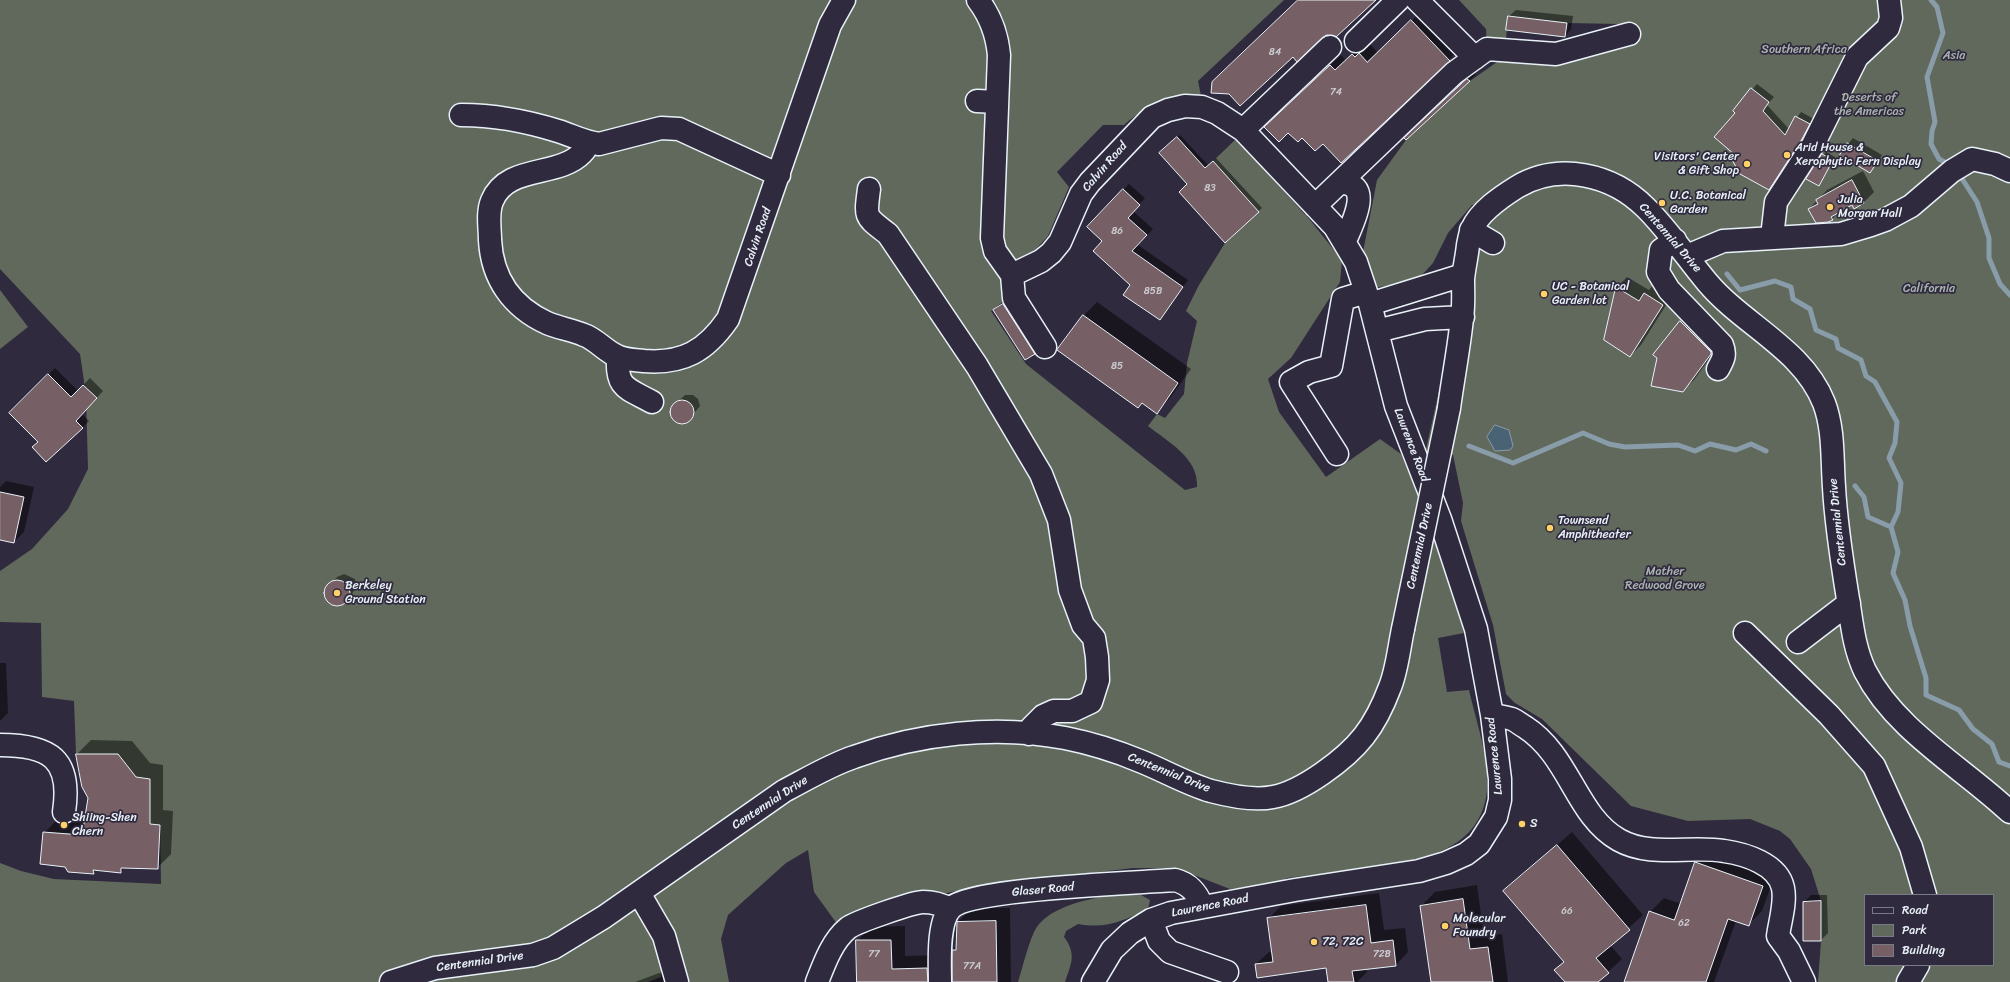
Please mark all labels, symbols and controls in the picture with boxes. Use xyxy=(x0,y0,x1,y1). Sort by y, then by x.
park label: Southern Africa xyxy=(1761,43,1847,57)
house number: 84 xyxy=(1269,46,1281,58)
park label: Asia xyxy=(1943,49,1965,63)
house number: 74 xyxy=(1330,86,1342,98)
park label: Deserts of the Americas xyxy=(1834,91,1904,119)
street label: Calvin Road xyxy=(1079,139,1131,195)
place label: Arid House & Xerophytic Fern Display xyxy=(1795,141,1921,169)
place label: Visitors' Center & Gift Shop xyxy=(1654,150,1739,178)
marker: Arid House & Xerophytic Fern Display xyxy=(1782,150,1792,160)
marker: Visitors' Center & Gift Shop xyxy=(1742,159,1752,169)
house number: 83 xyxy=(1204,182,1216,194)
place label: U.C. Botanical Garden xyxy=(1670,189,1746,217)
place label: Julia Morgan Hall xyxy=(1838,193,1902,221)
marker: U.C. Botanical Garden xyxy=(1657,198,1667,208)
street label: Centennial Drive xyxy=(1636,200,1704,276)
marker: Julia Morgan Hall xyxy=(1825,202,1835,212)
street label: Calvin Road xyxy=(741,206,775,268)
house number: 86 xyxy=(1111,225,1123,237)
place label: UC - Botanical Garden lot xyxy=(1552,280,1629,308)
park label: California xyxy=(1903,282,1955,296)
house number: 85B xyxy=(1144,285,1162,297)
marker: UC - Botanical Garden lot xyxy=(1539,289,1549,299)
house number: 85 xyxy=(1111,360,1123,372)
street label: Lawrence Road xyxy=(1390,406,1432,484)
street label: Centennial Drive xyxy=(1826,478,1850,566)
street label: Centennial Drive xyxy=(1404,502,1436,590)
place label: Townsend Amphitheater xyxy=(1558,514,1631,542)
marker: Townsend Amphitheater xyxy=(1545,523,1555,533)
park label: Mather Redwood Grove xyxy=(1625,565,1705,593)
place label: Berkeley Ground Station xyxy=(345,579,426,607)
marker: Berkeley Ground Station xyxy=(332,588,342,598)
street label: Lawrence Road xyxy=(1484,716,1506,796)
street label: Centennial Drive xyxy=(1126,750,1212,796)
street label: Centennial Drive xyxy=(729,773,811,833)
place label: Shiing-Shen Chern xyxy=(72,811,137,839)
place label: S xyxy=(1530,817,1538,831)
marker: S xyxy=(1517,819,1527,829)
marker: Shiing-Shen Chern xyxy=(59,820,69,830)
street label: Glaser Road xyxy=(1011,880,1075,900)
street label: Lawrence Road xyxy=(1170,891,1250,921)
legend xyxy=(1864,894,1994,966)
text: Road xyxy=(1902,899,1928,921)
house number: 66 xyxy=(1561,905,1573,917)
place label: Molecular Foundry xyxy=(1453,912,1505,940)
house number: 62 xyxy=(1678,917,1690,929)
text: Park xyxy=(1902,919,1927,941)
marker: Molecular Foundry xyxy=(1440,921,1450,931)
place label: 72, 72C xyxy=(1322,935,1363,949)
marker: 72, 72C xyxy=(1309,937,1319,947)
text: Building xyxy=(1902,939,1945,961)
house number: 77 xyxy=(868,948,880,960)
house number: 72B xyxy=(1373,948,1391,960)
street label: Centennial Drive xyxy=(436,949,524,975)
house number: 77A xyxy=(963,960,981,972)

